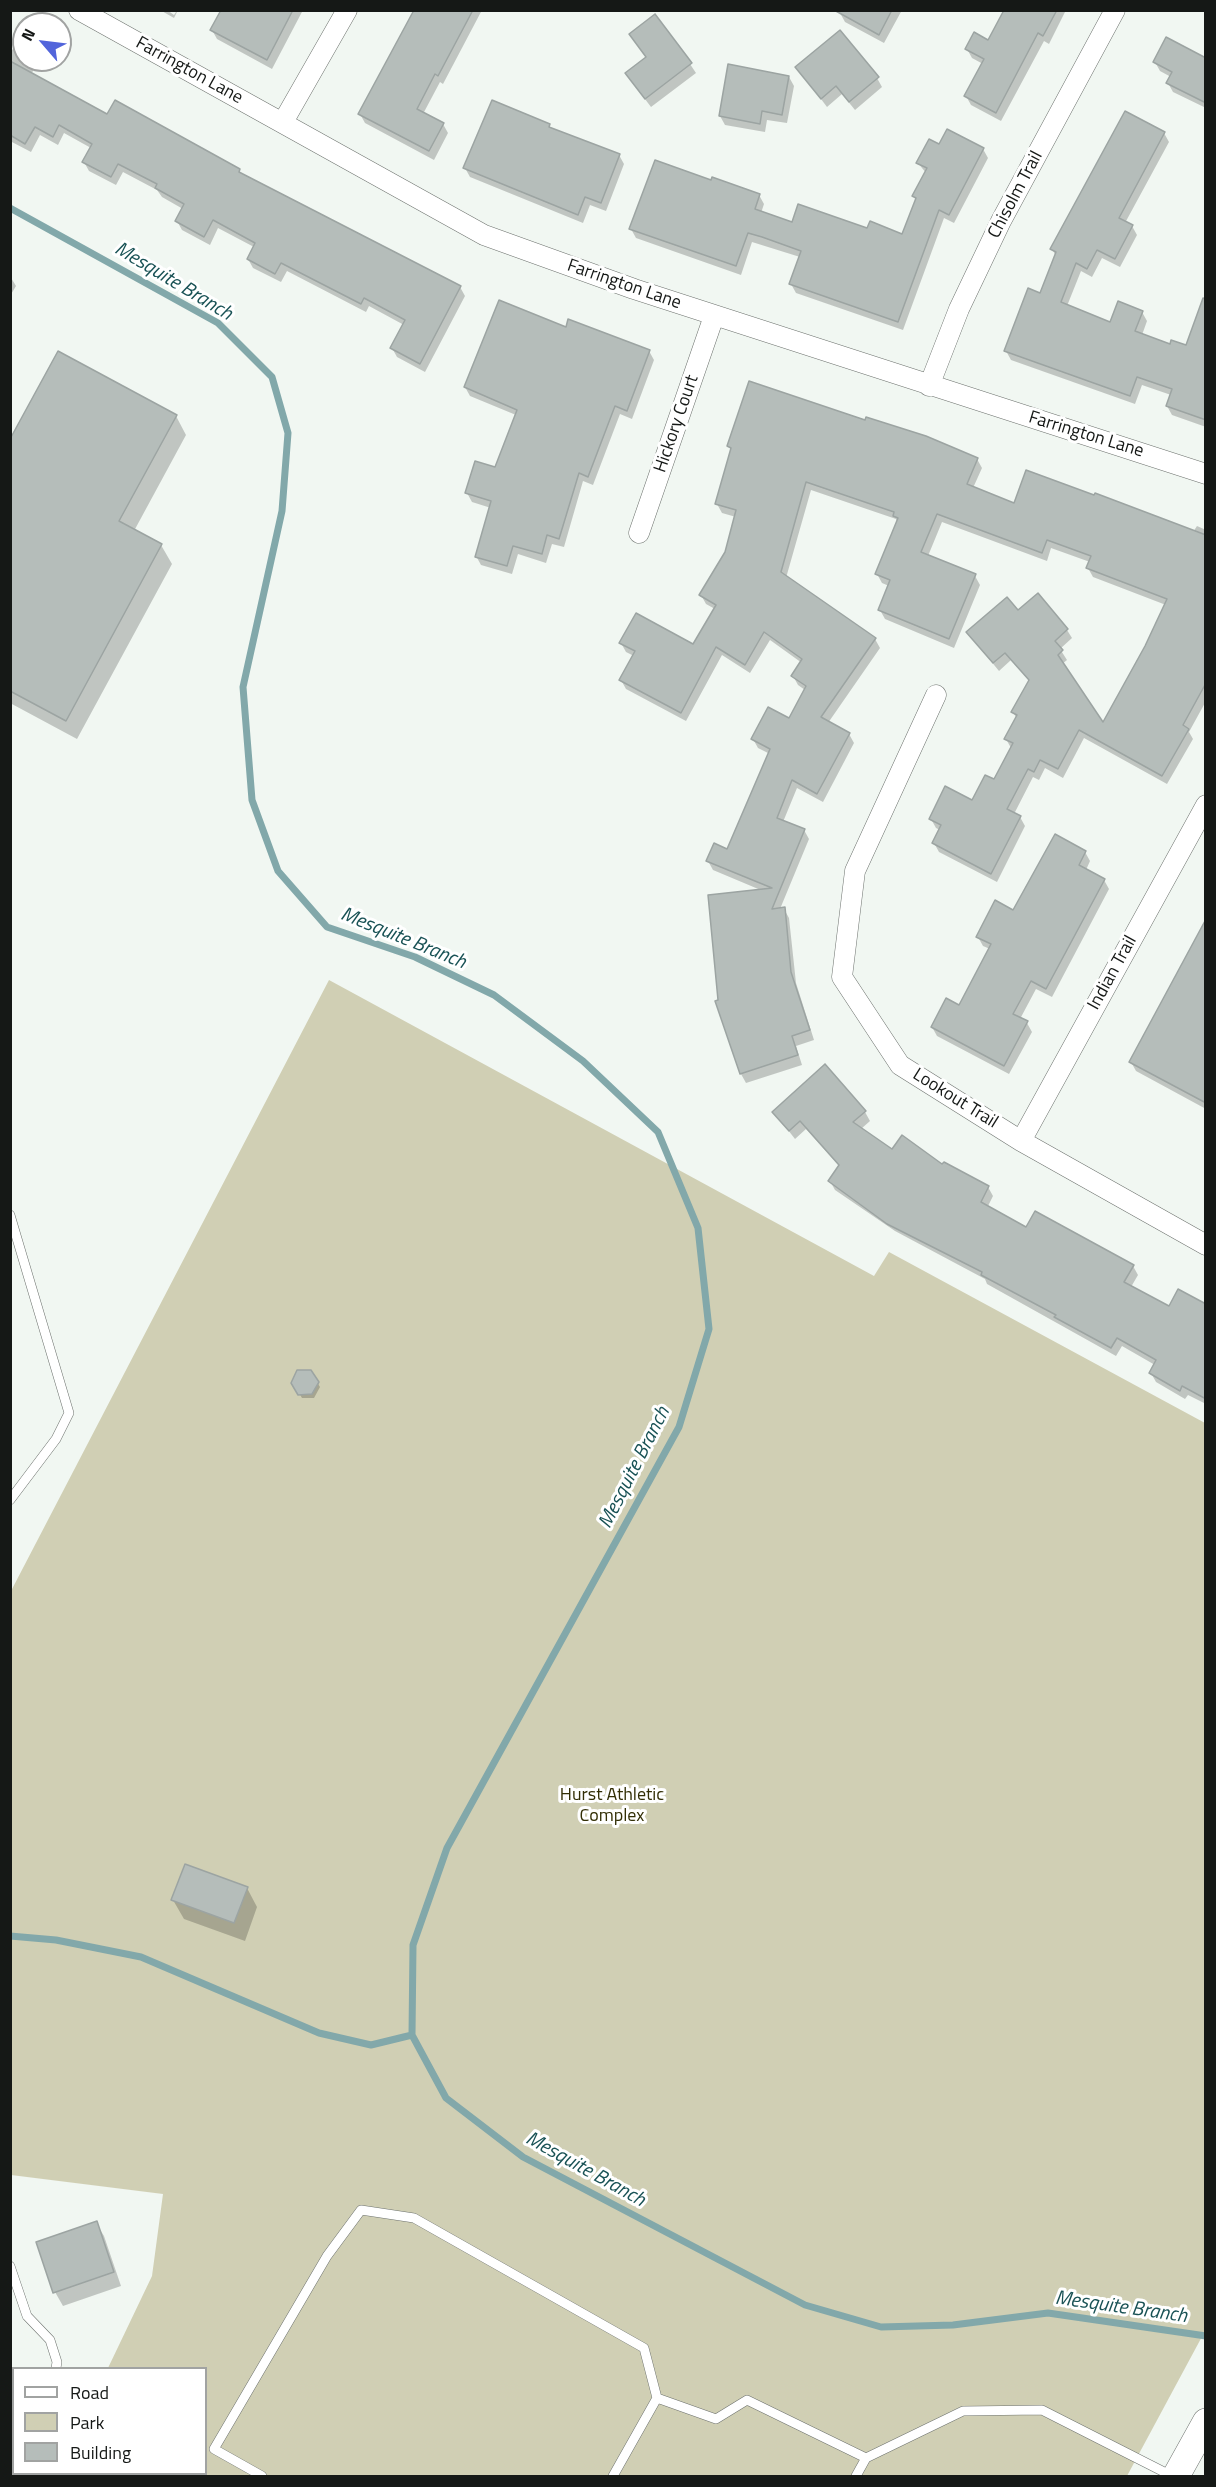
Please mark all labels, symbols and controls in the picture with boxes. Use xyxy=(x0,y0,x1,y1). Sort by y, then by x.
north arrow xyxy=(12,12,72,72)
text: N xyxy=(15,24,41,45)
street label: Farrington Lane xyxy=(132,33,246,109)
street label: Chisolm Trail xyxy=(984,148,1048,242)
water label: Mesquite Branch xyxy=(110,237,236,327)
street label: Farrington Lane xyxy=(564,255,684,315)
street label: Hickory Court xyxy=(650,372,704,476)
street label: Farrington Lane xyxy=(1026,407,1146,463)
water label: Mesquite Branch xyxy=(337,903,469,975)
street label: Indian Trail xyxy=(1084,932,1142,1014)
street label: Lookout Trail xyxy=(908,1064,1002,1134)
water label: Mesquite Branch xyxy=(594,1403,676,1533)
park label: Hurst Athletic Complex xyxy=(560,1785,664,1828)
water label: Mesquite Branch xyxy=(521,2127,649,2213)
water label: Mesquite Branch xyxy=(1053,2287,1189,2329)
legend xyxy=(12,2367,207,2475)
text: Road xyxy=(70,2379,109,2406)
text: Park xyxy=(70,2409,104,2436)
text: Building xyxy=(70,2439,131,2466)

